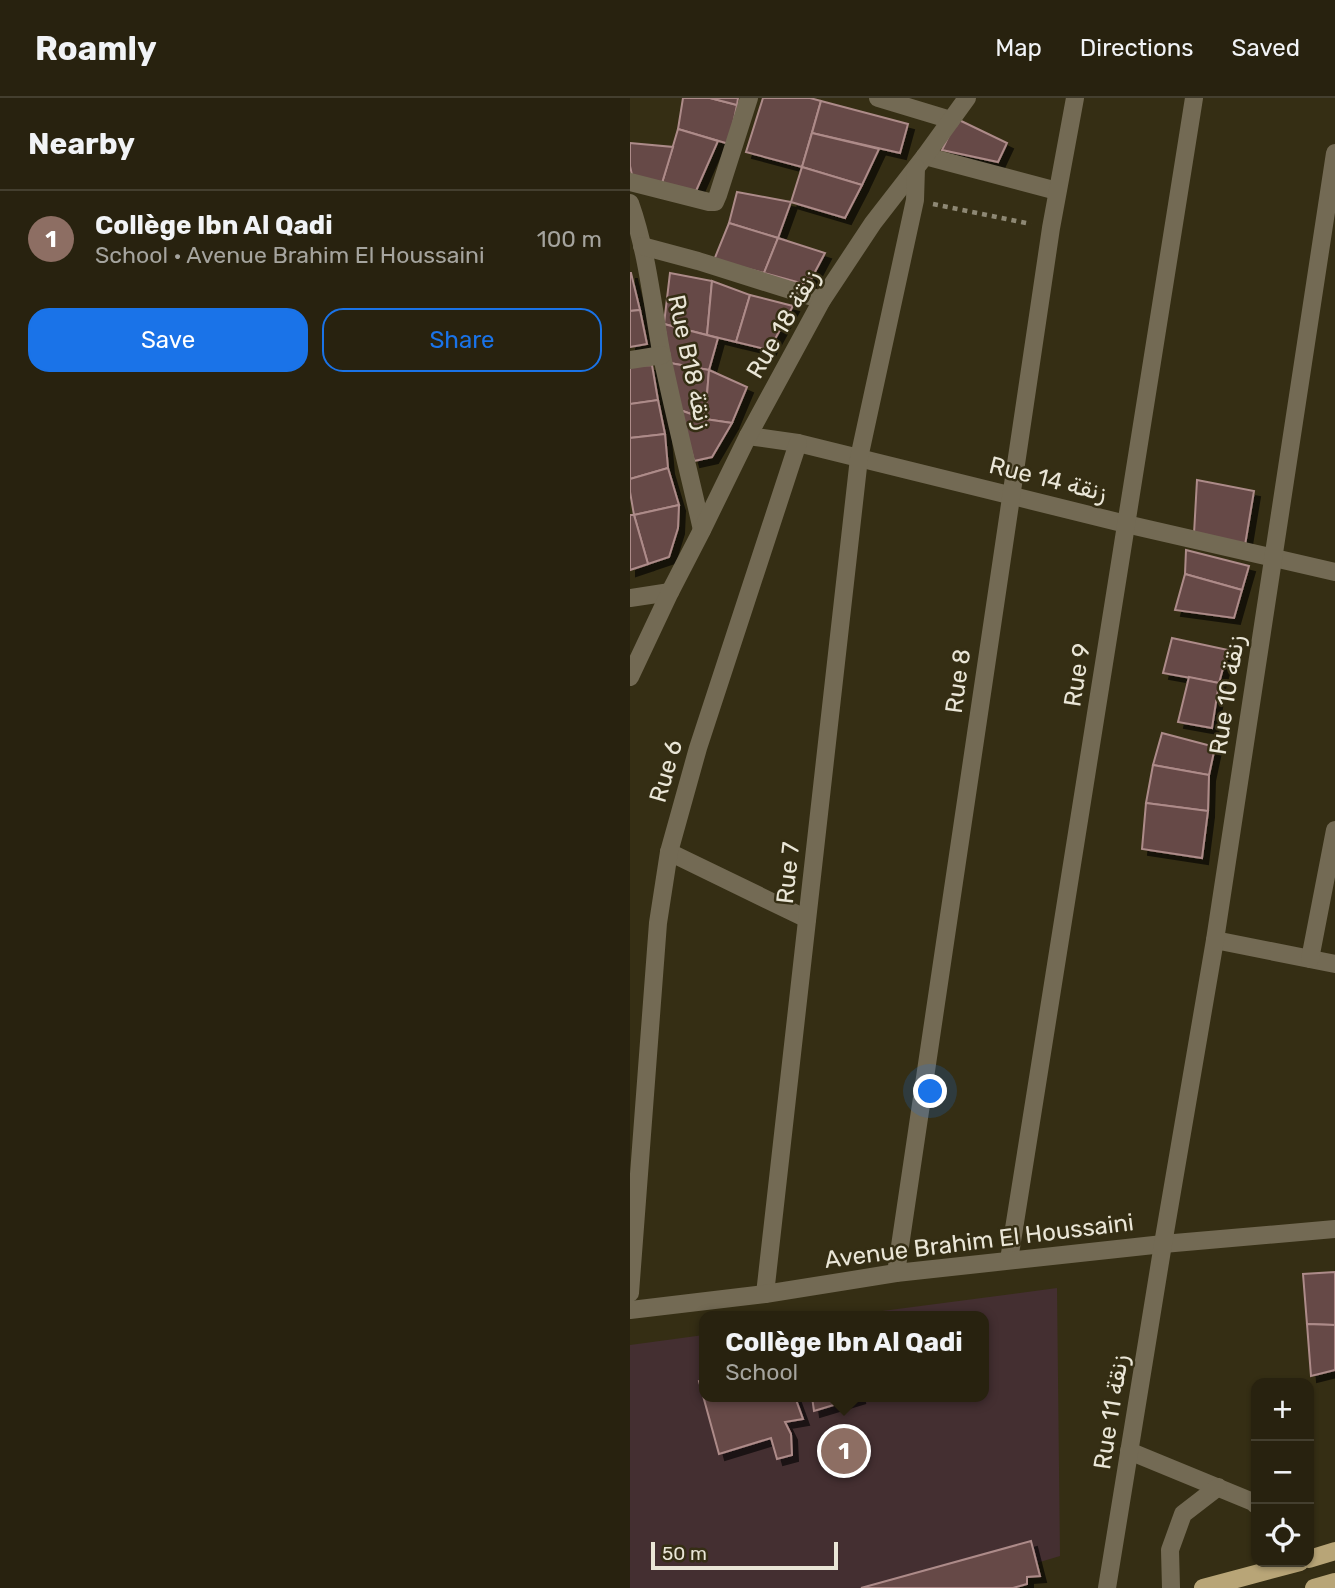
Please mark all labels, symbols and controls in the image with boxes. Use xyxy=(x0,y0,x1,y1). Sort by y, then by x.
text: Roamly xyxy=(35,29,157,68)
text: Map xyxy=(995,34,1042,62)
text: Directions xyxy=(1080,34,1193,62)
text: Saved xyxy=(1231,34,1300,62)
text: Nearby xyxy=(28,126,135,162)
text: Collège Ibn Al Qadi xyxy=(95,210,333,241)
text: 1 xyxy=(45,225,57,253)
text: 100 m xyxy=(537,225,602,253)
text: School · Avenue Brahim El Houssaini xyxy=(95,241,485,269)
street label: Rue 18 زنقة xyxy=(741,265,825,383)
street label: Rue B18 زنقة xyxy=(662,292,718,432)
button: Save xyxy=(28,308,308,372)
button: Share xyxy=(322,308,602,372)
street label: Rue 14 زنقة xyxy=(986,451,1110,507)
street label: Rue 10 زنقة xyxy=(1204,633,1250,757)
street label: Rue 9 xyxy=(1058,641,1096,709)
street label: Rue 8 xyxy=(940,647,976,715)
street label: Rue 6 xyxy=(644,736,688,806)
street label: Rue 7 xyxy=(771,841,805,905)
your location xyxy=(913,1074,947,1108)
street label: Avenue Brahim El Houssaini xyxy=(823,1208,1135,1274)
popup xyxy=(699,1311,989,1402)
text: Collège Ibn Al Qadi xyxy=(725,1327,963,1358)
street label: Rue 11 زنقة xyxy=(1088,1353,1134,1471)
text: School xyxy=(725,1358,798,1386)
map controls xyxy=(1251,1378,1314,1567)
button: + xyxy=(1251,1378,1314,1441)
pin: 1 xyxy=(821,1425,867,1477)
button: − xyxy=(1251,1441,1314,1504)
button: locate xyxy=(1251,1504,1314,1567)
scale bar xyxy=(651,1539,838,1571)
text: 50 m xyxy=(662,1542,707,1565)

